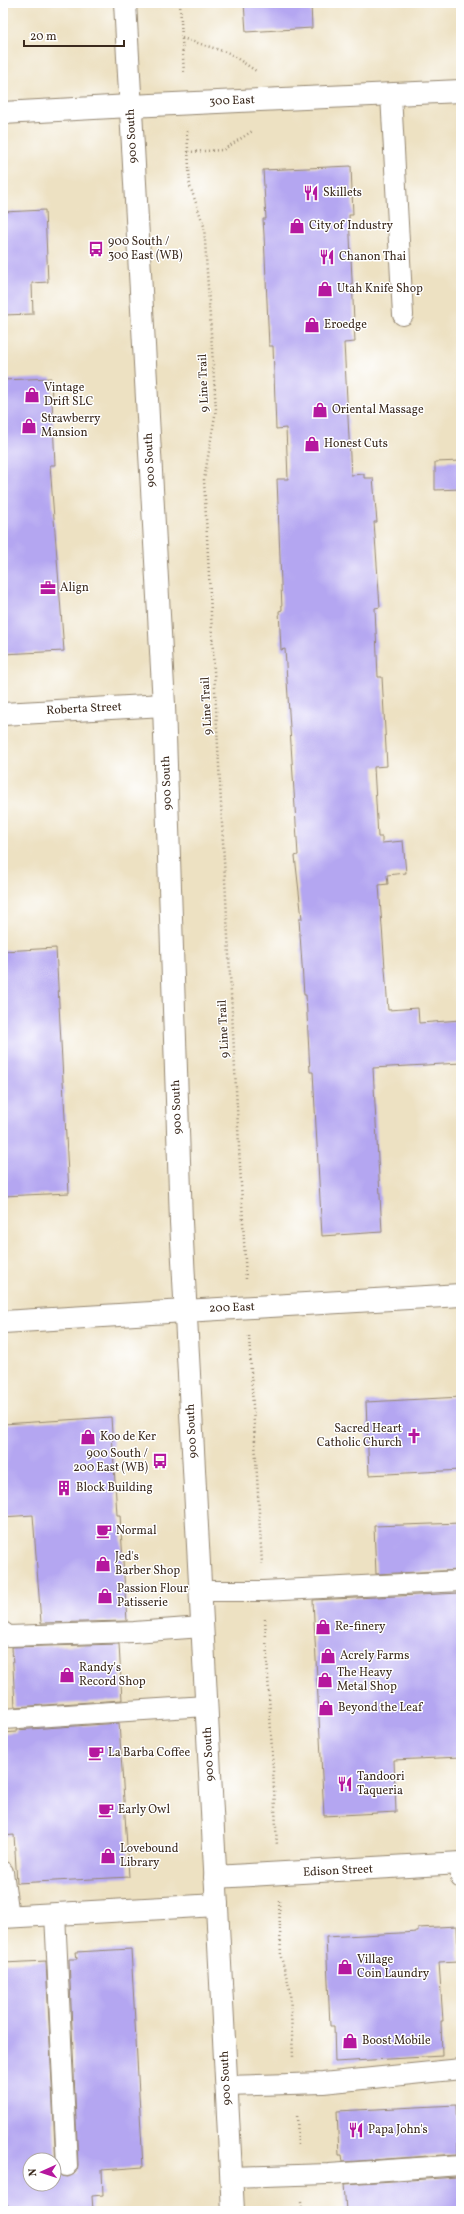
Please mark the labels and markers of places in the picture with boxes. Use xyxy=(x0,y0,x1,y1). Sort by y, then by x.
restaurant icon: Skillets xyxy=(302,184,320,202)
place label: Skillets xyxy=(323,185,362,201)
shop icon: City of Industry xyxy=(288,217,306,235)
place label: City of Industry xyxy=(309,218,394,234)
place label: 900 South / 300 East (WB) xyxy=(108,234,183,264)
bus stop icon: 900 South / 300 East (WB) xyxy=(87,240,105,258)
restaurant icon: Chanon Thai xyxy=(318,248,336,266)
place label: Chanon Thai xyxy=(339,249,407,265)
shop icon: Utah Knife Shop xyxy=(316,280,334,298)
place label: Utah Knife Shop xyxy=(337,281,423,297)
shop icon: Eroedge xyxy=(303,316,321,334)
place label: Eroedge xyxy=(324,317,367,333)
place label: Vintage Drift SLC xyxy=(44,380,93,410)
shop icon: Vintage Drift SLC xyxy=(23,386,41,404)
shop icon: Oriental Massage xyxy=(311,401,329,419)
place label: Oriental Massage xyxy=(332,402,424,418)
place label: Strawberry Mansion xyxy=(41,411,101,441)
shop icon: Strawberry Mansion xyxy=(20,417,38,435)
shop icon: Honest Cuts xyxy=(303,435,321,453)
place label: Honest Cuts xyxy=(324,436,388,452)
office icon: Align xyxy=(39,579,57,597)
place label: Align xyxy=(60,580,89,596)
place label: Sacred Heart Catholic Church xyxy=(317,1421,402,1451)
church icon: Sacred Heart Catholic Church xyxy=(405,1427,423,1445)
shop icon: Koo de Ker xyxy=(79,1428,97,1446)
place label: Koo de Ker xyxy=(100,1429,156,1445)
place label: 900 South / 200 East (WB) xyxy=(73,1446,149,1476)
bus stop icon: 900 South / 200 East (WB) xyxy=(151,1452,169,1470)
building icon: Block Building xyxy=(55,1479,73,1497)
place label: Block Building xyxy=(76,1480,153,1496)
cafe icon: Normal xyxy=(95,1522,113,1540)
place label: Normal xyxy=(116,1523,157,1539)
place label: Jed's Barber Shop xyxy=(115,1549,180,1579)
shop icon: Jed's Barber Shop xyxy=(94,1555,112,1573)
place label: Passion Flour Patisserie xyxy=(117,1581,188,1611)
shop icon: Passion Flour Patisserie xyxy=(96,1587,114,1605)
shop icon: Re-finery xyxy=(314,1618,332,1636)
place label: Re-finery xyxy=(335,1619,386,1635)
shop icon: Acrely Farms xyxy=(319,1647,337,1665)
place label: Acrely Farms xyxy=(340,1648,409,1664)
place label: Randy's Record Shop xyxy=(79,1660,146,1690)
place label: The Heavy Metal Shop xyxy=(337,1665,397,1695)
shop icon: Randy's Record Shop xyxy=(58,1666,76,1684)
shop icon: The Heavy Metal Shop xyxy=(316,1671,334,1689)
shop icon: Beyond the Leaf xyxy=(317,1699,335,1717)
place label: Beyond the Leaf xyxy=(338,1700,424,1716)
cafe icon: La Barba Coffee xyxy=(87,1744,105,1762)
place label: La Barba Coffee xyxy=(108,1745,190,1761)
place label: Tandoori Taqueria xyxy=(357,1769,405,1799)
restaurant icon: Tandoori Taqueria xyxy=(336,1775,354,1793)
cafe icon: Early Owl xyxy=(97,1801,115,1819)
place label: Early Owl xyxy=(118,1802,170,1818)
place label: Lovebound Library xyxy=(120,1841,179,1871)
shop icon: Lovebound Library xyxy=(99,1847,117,1865)
place label: Village Coin Laundry xyxy=(357,1952,430,1982)
shop icon: Village Coin Laundry xyxy=(336,1958,354,1976)
shop icon: Boost Mobile xyxy=(341,2032,359,2050)
place label: Boost Mobile xyxy=(362,2033,431,2049)
restaurant icon: Papa John's xyxy=(347,2121,365,2139)
place label: Papa John's xyxy=(368,2122,428,2138)

